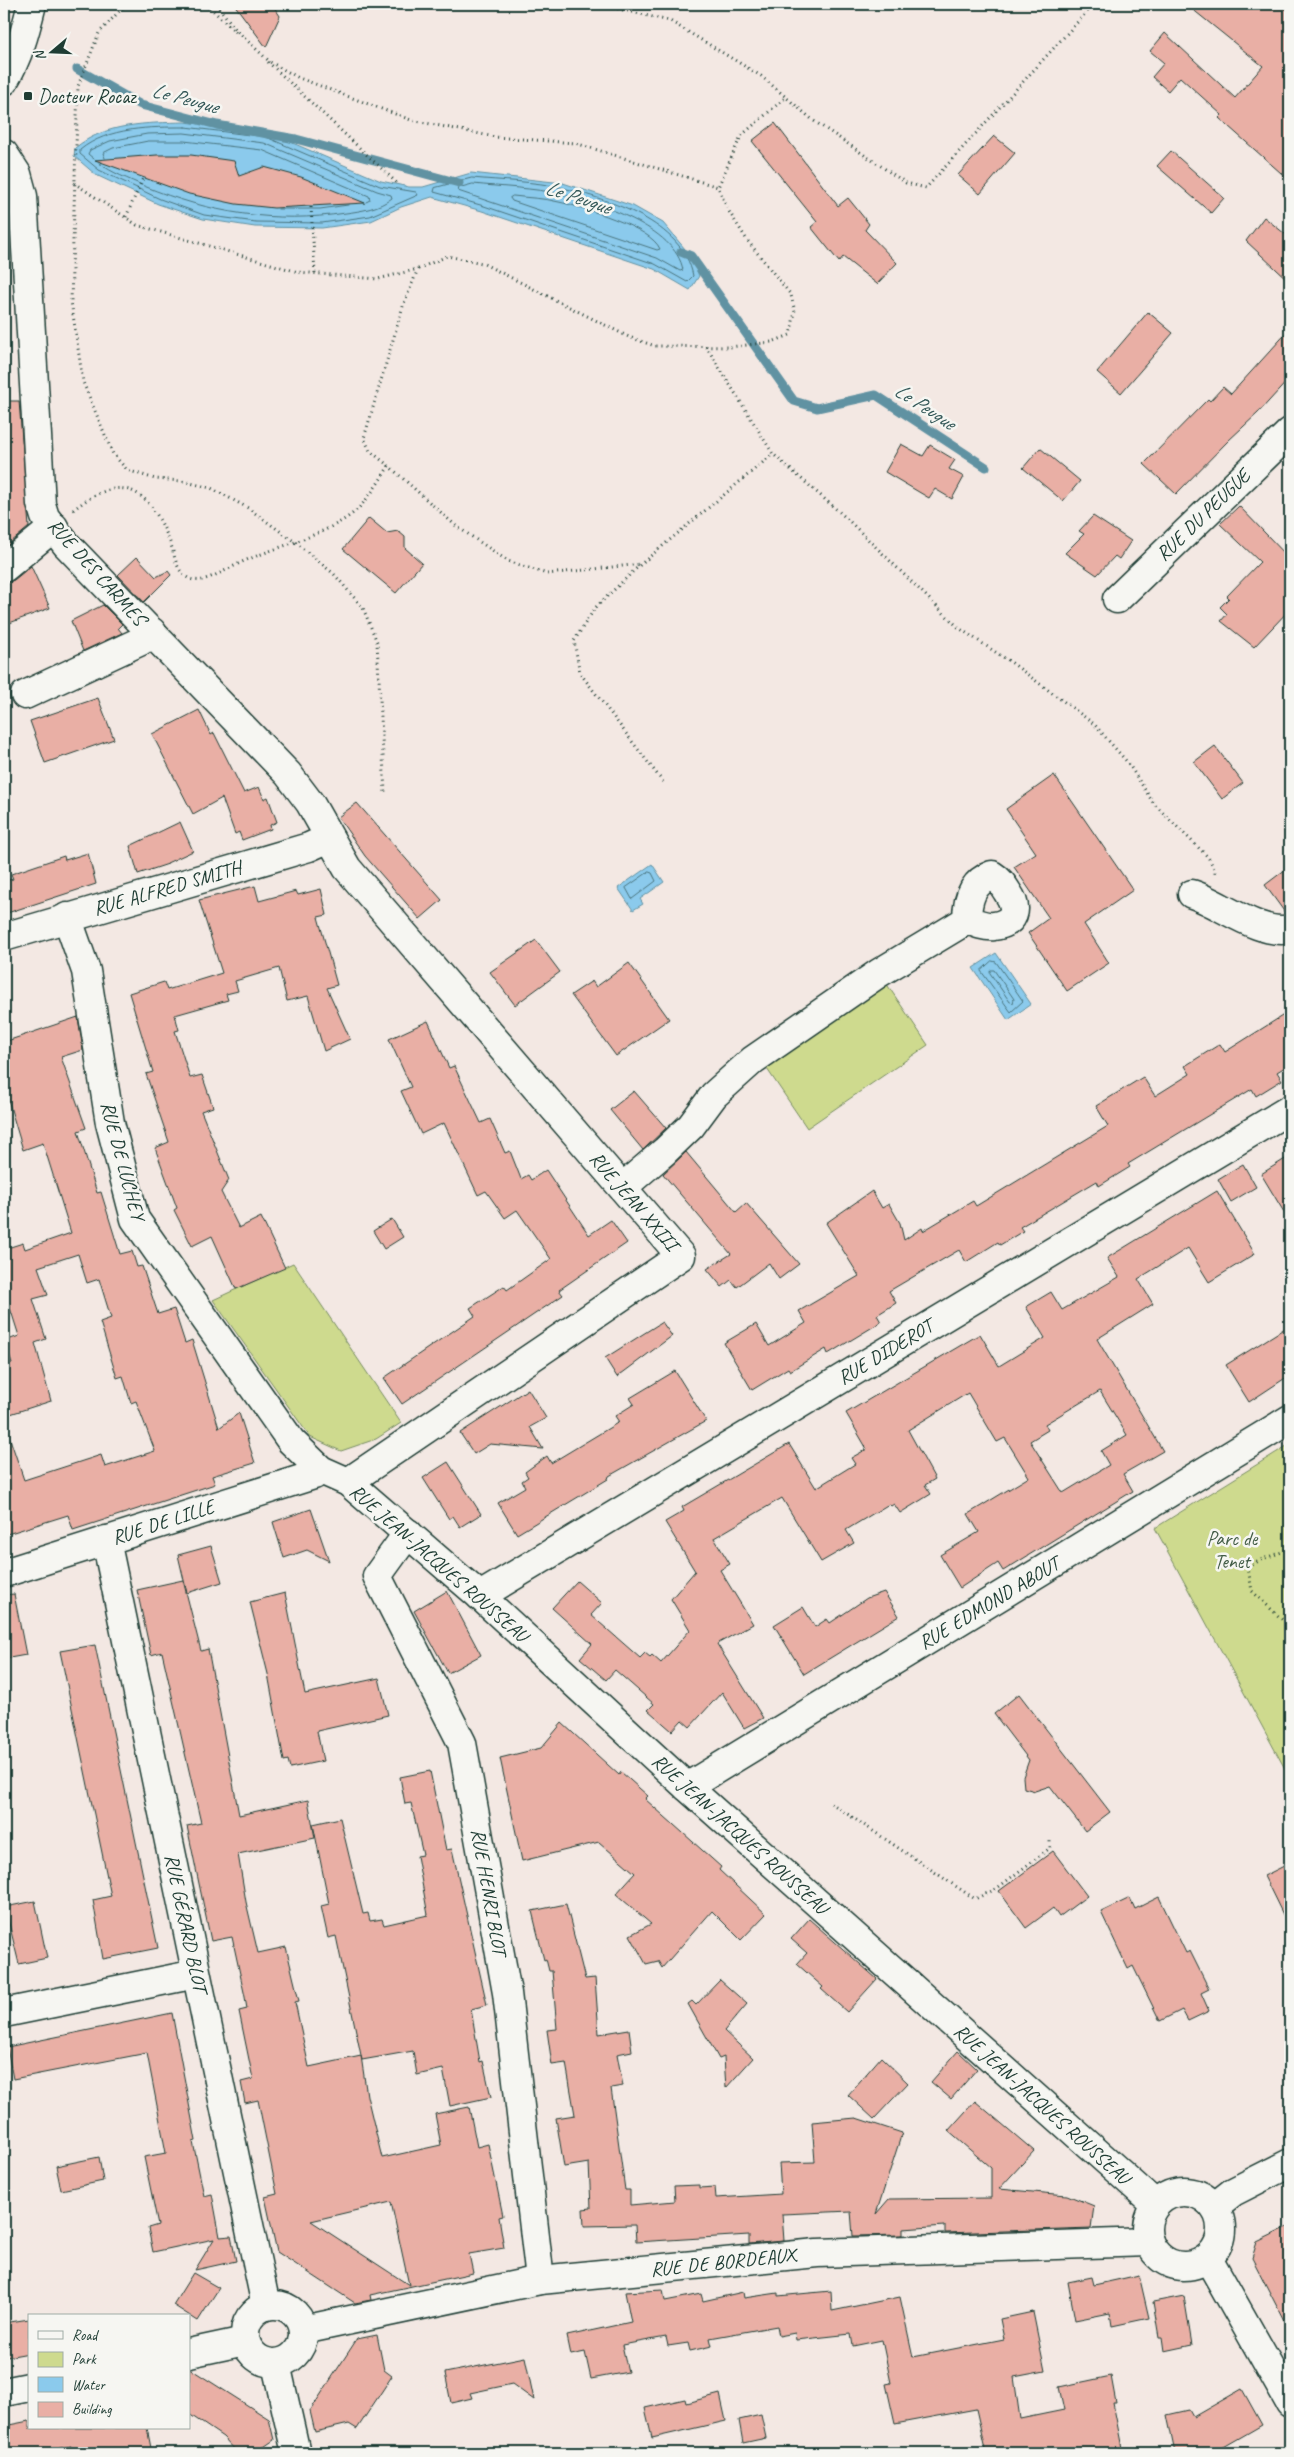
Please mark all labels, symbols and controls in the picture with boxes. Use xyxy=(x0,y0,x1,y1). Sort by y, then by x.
north arrow xyxy=(28,28,78,78)
text: N xyxy=(30,47,50,63)
water label: Le Peugue xyxy=(149,77,224,120)
place label: Docteur Rocaz xyxy=(38,84,137,109)
marker: Docteur Rocaz xyxy=(22,90,34,102)
water label: Le Peugue xyxy=(542,174,617,221)
water label: Le Peugue xyxy=(890,377,963,437)
street label: RUE DU PEUGUE xyxy=(1151,462,1257,566)
street label: RUE DES CARMES xyxy=(42,513,154,634)
street label: RUE ALFRED SMITH xyxy=(90,854,247,921)
street label: RUE DE LUCHEY xyxy=(95,1099,152,1226)
street label: RUE JEAN XXIII xyxy=(584,1146,687,1259)
street label: RUE DIDEROT xyxy=(833,1311,941,1390)
street label: RUE JEAN-JACQUES ROUSSEAU xyxy=(345,1479,536,1650)
street label: RUE DE LILLE xyxy=(109,1493,220,1550)
park label: Parc de Tenet xyxy=(1207,1526,1259,1574)
street label: RUE EDMOND ABOUT xyxy=(914,1549,1067,1655)
street label: RUE JEAN-JACQUES ROUSSEAU xyxy=(647,1748,836,1922)
street label: RUE HENRI BLOT xyxy=(466,1827,513,1961)
street label: RUE GÉRARD BLOT xyxy=(159,1852,214,1999)
street label: RUE JEAN-JACQUES ROUSSEAU xyxy=(949,2018,1138,2192)
street label: RUE DE BORDEAUX xyxy=(649,2242,800,2282)
legend xyxy=(28,2314,190,2430)
text: Road xyxy=(72,2326,99,2345)
text: Park xyxy=(72,2350,97,2369)
text: Water xyxy=(72,2376,106,2395)
text: Building xyxy=(72,2400,112,2419)

